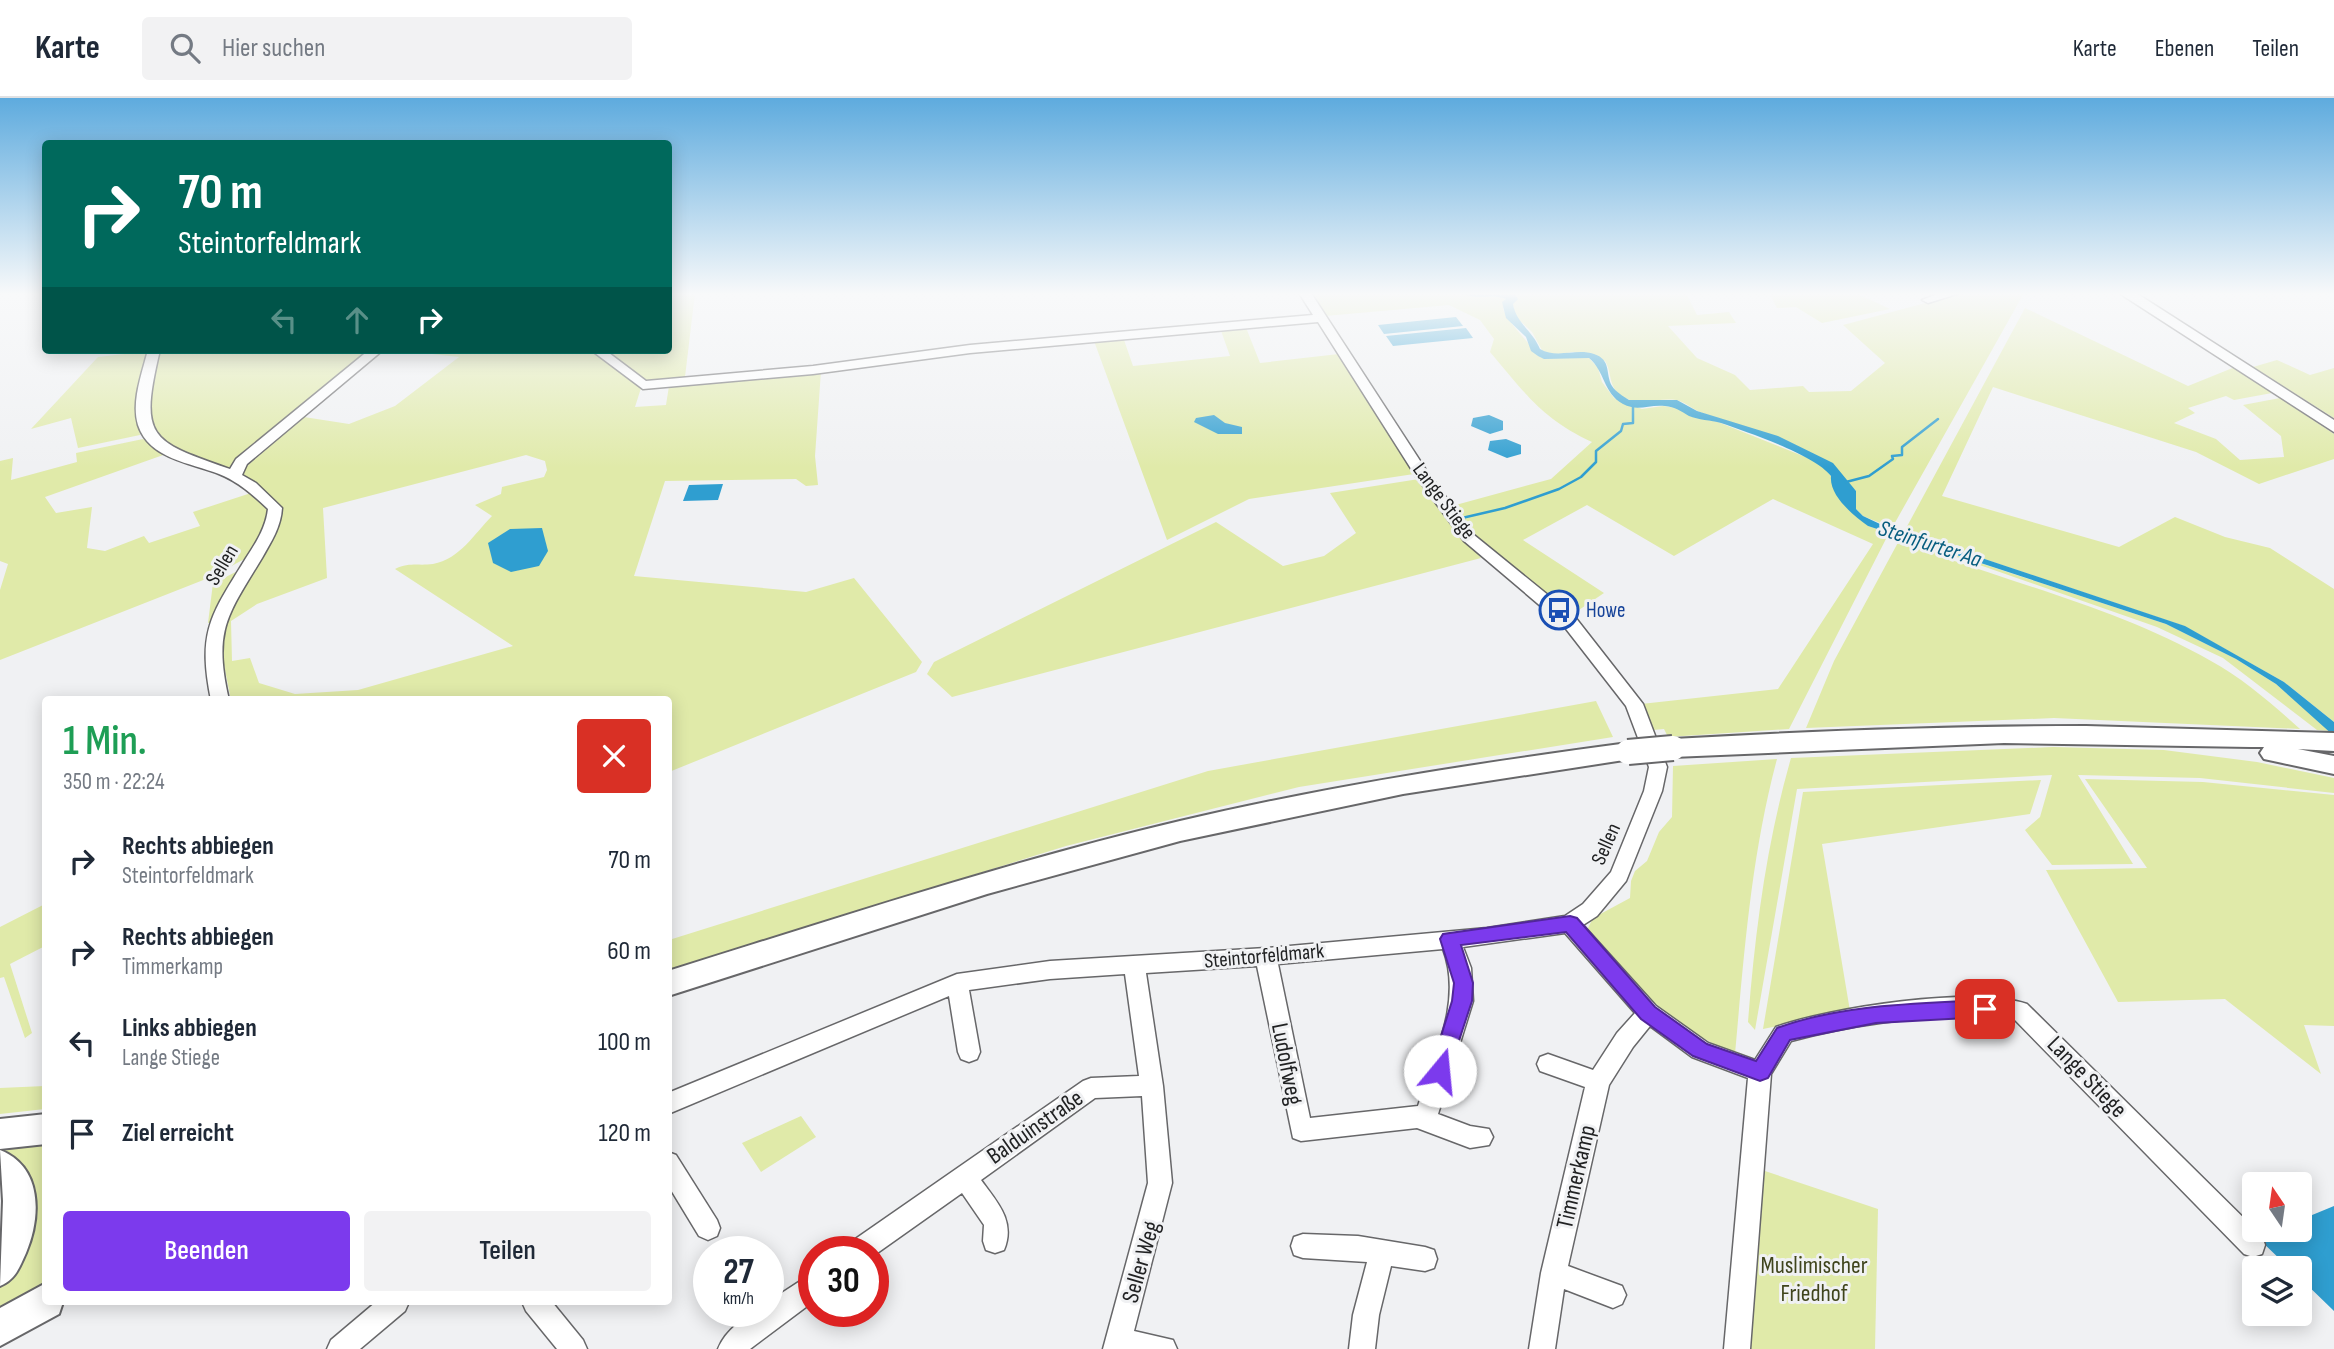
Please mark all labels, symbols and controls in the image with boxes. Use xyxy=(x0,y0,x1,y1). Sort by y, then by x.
search box xyxy=(142,17,632,80)
text: Karte xyxy=(35,28,100,68)
icon: search xyxy=(166,29,204,67)
text: Hier suchen xyxy=(222,33,325,64)
text: Karte xyxy=(2073,34,2117,63)
text: Ebenen xyxy=(2155,34,2214,63)
text: Teilen xyxy=(2252,34,2299,63)
text: 70 m xyxy=(178,164,263,223)
icon: right xyxy=(63,168,154,259)
text: Steintorfeldmark xyxy=(178,224,361,263)
icon: left xyxy=(265,301,303,339)
icon: ahead xyxy=(338,301,376,339)
icon: right xyxy=(411,301,449,339)
street label: Lange Stiege xyxy=(1407,458,1481,544)
water label: Steinfurter Aa xyxy=(1875,514,1986,574)
street label: Sellen xyxy=(200,540,244,590)
bus stop icon: Howe xyxy=(1538,589,1580,631)
place label: Howe xyxy=(1586,598,1625,623)
text: 1 Min. xyxy=(63,716,147,767)
button: close xyxy=(577,719,651,793)
text: 350 m · 22:24 xyxy=(63,768,165,796)
street label: Sellen xyxy=(1586,819,1626,869)
text: Rechts abbiegen xyxy=(122,831,274,862)
icon: right xyxy=(63,842,101,880)
text: 70 m xyxy=(608,845,651,876)
text: Steintorfeldmark xyxy=(122,862,254,890)
text: Rechts abbiegen xyxy=(122,922,274,953)
icon: right xyxy=(63,933,101,971)
text: 60 m xyxy=(607,936,651,967)
street label: Steintorfeldmark xyxy=(1203,938,1325,974)
text: Timmerkamp xyxy=(122,953,223,981)
pin xyxy=(1955,979,2015,1039)
icon: arrive xyxy=(1966,990,2004,1028)
text: Links abbiegen xyxy=(122,1013,257,1044)
street label: Ludolfweg xyxy=(1265,1021,1309,1107)
icon: left xyxy=(63,1024,101,1062)
text: 100 m xyxy=(598,1027,651,1058)
street label: Lange Stiege xyxy=(2041,1030,2133,1124)
position arrow xyxy=(1403,1034,1477,1108)
text: Lange Stiege xyxy=(122,1044,220,1072)
street label: Balduinstraße xyxy=(981,1083,1089,1171)
icon: arrive xyxy=(63,1115,101,1153)
text: Ziel erreicht xyxy=(122,1118,234,1149)
text: 120 m xyxy=(598,1118,651,1149)
street label: Timmerkamp xyxy=(1550,1122,1602,1232)
north arrow xyxy=(2242,1172,2312,1242)
map controls xyxy=(2242,1172,2312,1326)
button: Beenden xyxy=(63,1211,350,1291)
button: Teilen xyxy=(364,1211,651,1291)
street label: Seller Weg xyxy=(1116,1218,1166,1306)
speed limit sign: 30 xyxy=(798,1236,889,1327)
text: 27 xyxy=(723,1251,754,1294)
park label: Muslimischer Friedhof xyxy=(1760,1251,1868,1308)
button: layers xyxy=(2242,1256,2312,1326)
text: km/h xyxy=(723,1288,754,1309)

